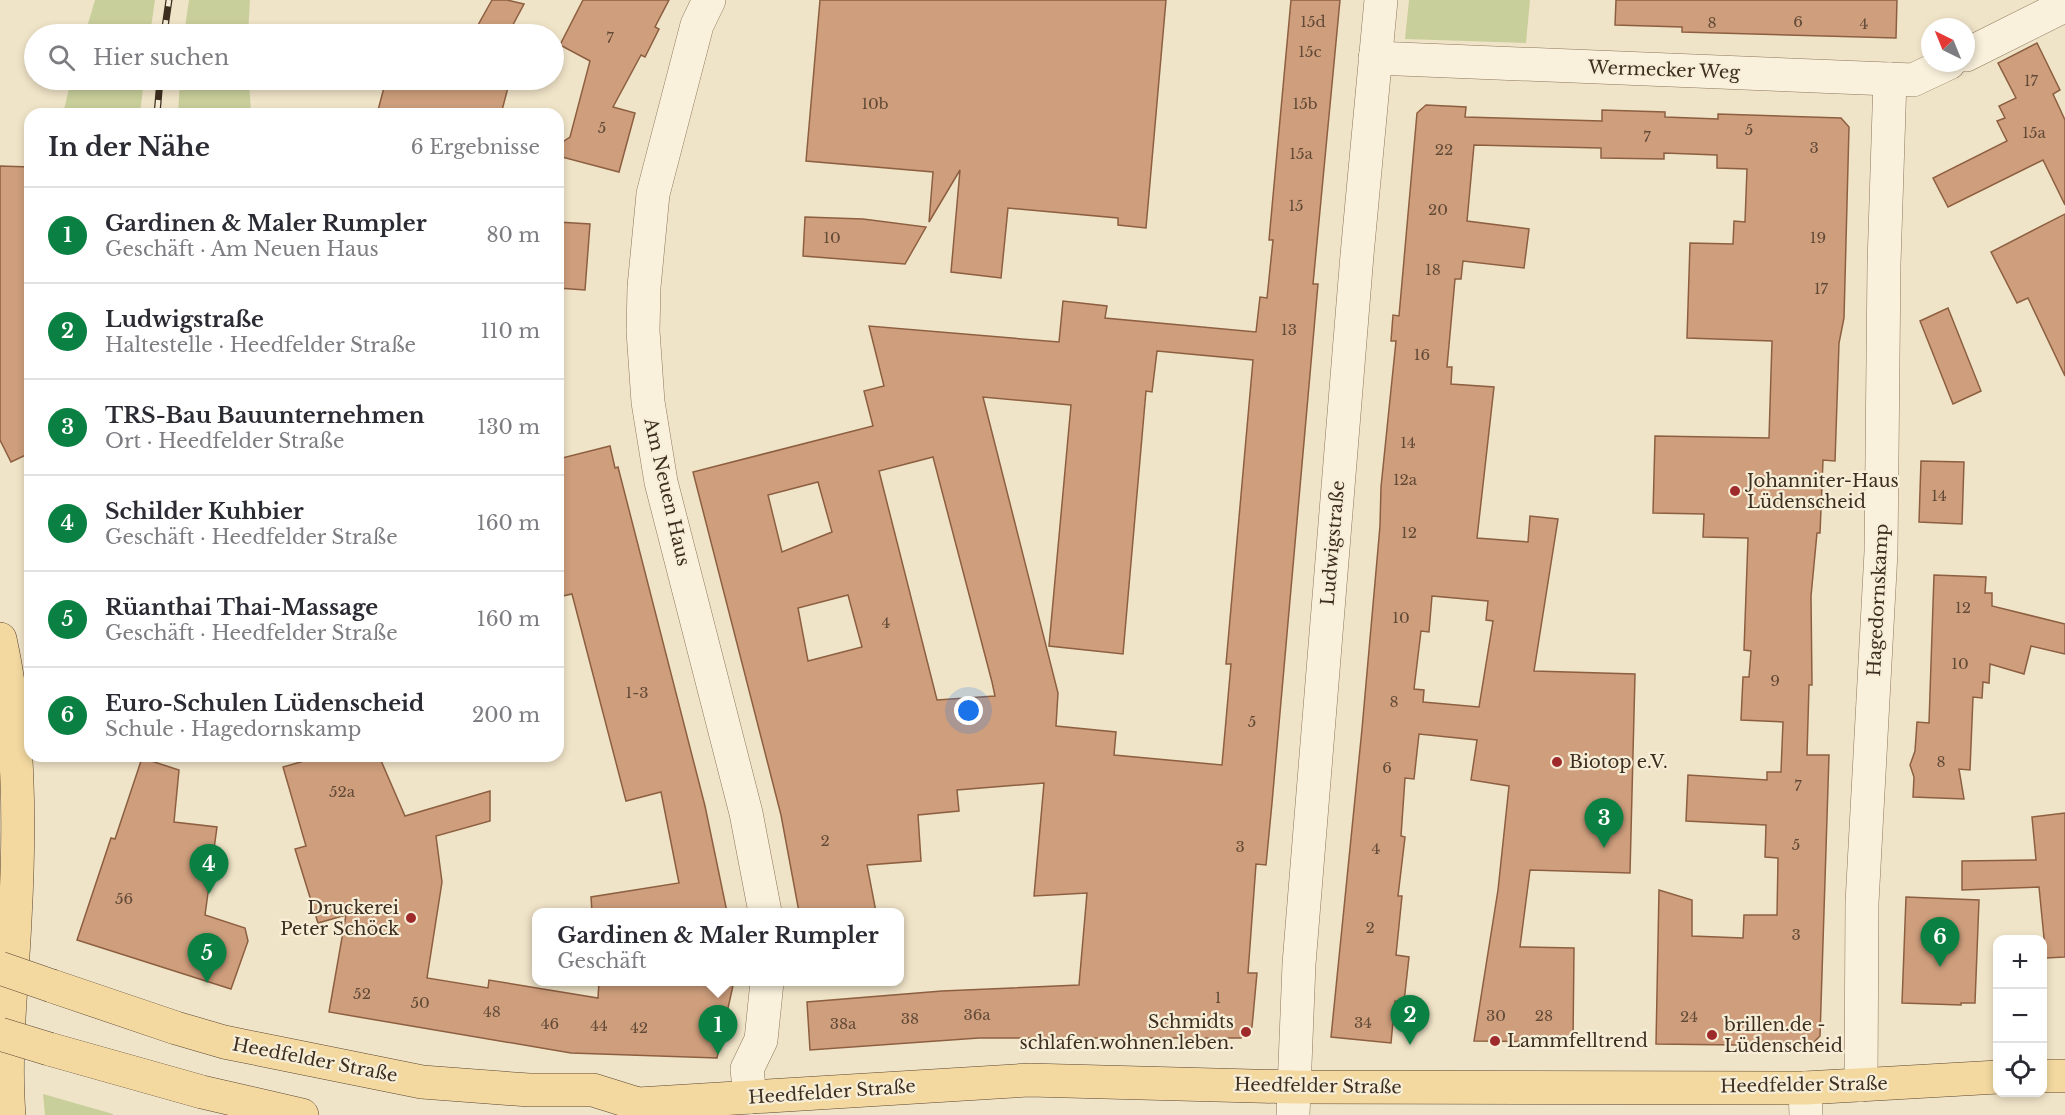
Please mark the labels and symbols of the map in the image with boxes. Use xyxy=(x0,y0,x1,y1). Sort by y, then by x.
house number: 15d xyxy=(1300,12,1326,31)
house number: 6 xyxy=(1793,12,1803,31)
house number: 8 xyxy=(1707,13,1717,32)
house number: 4 xyxy=(1860,14,1868,33)
north arrow xyxy=(1921,18,1975,72)
house number: 7 xyxy=(606,28,614,47)
house number: 15c xyxy=(1298,42,1322,61)
street label: Wermecker Weg xyxy=(1587,56,1741,84)
house number: 17 xyxy=(2024,71,2039,90)
house number: 10b xyxy=(861,94,889,113)
house number: 15b xyxy=(1292,94,1318,113)
house number: 5 xyxy=(598,118,606,137)
house number: 5 xyxy=(1745,120,1753,139)
house number: 15a xyxy=(2022,123,2046,142)
house number: 7 xyxy=(1643,127,1651,146)
house number: 3 xyxy=(1809,138,1819,157)
house number: 22 xyxy=(1435,140,1453,159)
house number: 15a xyxy=(1289,144,1313,163)
house number: 15 xyxy=(1288,196,1304,215)
house number: 20 xyxy=(1428,200,1448,219)
house number: 10 xyxy=(823,228,841,247)
house number: 19 xyxy=(1810,228,1826,247)
house number: 18 xyxy=(1425,260,1441,279)
house number: 17 xyxy=(1814,279,1829,298)
house number: 13 xyxy=(1281,320,1297,339)
house number: 16 xyxy=(1414,345,1430,364)
street label: Am Neuen Haus xyxy=(639,415,695,568)
house number: 14 xyxy=(1400,433,1416,452)
house number: 12a xyxy=(1393,470,1418,489)
place label: Johanniter-Haus Lüdenscheid xyxy=(1745,470,1899,513)
street label: Ludwigstraße xyxy=(1317,479,1349,607)
marker: Johanniter-Haus Lüdenscheid xyxy=(1728,484,1742,498)
house number: 14 xyxy=(1931,486,1947,505)
house number: 12 xyxy=(1401,523,1417,542)
street label: Hagedornskamp xyxy=(1863,523,1893,677)
house number: 12 xyxy=(1955,598,1971,617)
house number: 10 xyxy=(1392,608,1410,627)
house number: 4 xyxy=(882,613,890,632)
house number: 10 xyxy=(1951,654,1969,673)
house number: 9 xyxy=(1770,671,1780,690)
house number: 1-3 xyxy=(626,683,648,702)
house number: 8 xyxy=(1389,692,1399,711)
your location xyxy=(954,696,983,725)
house number: 5 xyxy=(1248,712,1256,731)
place label: Biotop e.V. xyxy=(1569,751,1668,773)
house number: 8 xyxy=(1936,752,1946,771)
marker: Biotop e.V. xyxy=(1550,755,1564,769)
house number: 6 xyxy=(1382,758,1392,777)
house number: 7 xyxy=(1794,776,1802,795)
house number: 52a xyxy=(329,782,356,801)
pin: 3 xyxy=(1584,798,1624,848)
house number: 2 xyxy=(820,831,830,850)
house number: 5 xyxy=(1792,835,1800,854)
house number: 3 xyxy=(1235,837,1245,856)
house number: 4 xyxy=(1372,839,1380,858)
pin: 4 xyxy=(190,844,228,894)
house number: 56 xyxy=(115,889,133,908)
place label: Druckerei Peter Schöck xyxy=(280,897,399,940)
marker: Druckerei Peter Schöck xyxy=(404,911,418,925)
house number: 2 xyxy=(1365,918,1375,937)
pin: 6 xyxy=(1920,918,1960,967)
house number: 3 xyxy=(1791,925,1801,944)
pin: 5 xyxy=(188,934,226,983)
house number: 52 xyxy=(353,984,371,1003)
house number: 1 xyxy=(1215,988,1221,1007)
house number: 50 xyxy=(410,993,430,1012)
pin: 2 xyxy=(1390,996,1430,1045)
house number: 48 xyxy=(483,1002,501,1021)
house number: 36a xyxy=(963,1005,991,1024)
pin: 1 xyxy=(698,1006,738,1055)
house number: 30 xyxy=(1486,1006,1506,1025)
house number: 28 xyxy=(1535,1006,1553,1025)
house number: 24 xyxy=(1680,1007,1698,1026)
house number: 38 xyxy=(901,1009,919,1028)
place label: Schmidts schlafen.wohnen.leben. xyxy=(1020,1011,1234,1054)
house number: 34 xyxy=(1354,1013,1372,1032)
house number: 46 xyxy=(541,1014,559,1033)
house number: 38a xyxy=(830,1014,857,1033)
place label: brillen.de - Lüdenscheid xyxy=(1723,1014,1843,1057)
house number: 44 xyxy=(590,1016,608,1035)
house number: 42 xyxy=(630,1018,648,1037)
marker: Schmidts schlafen.wohnen.leben. xyxy=(1239,1025,1253,1039)
marker: brillen.de - Lüdenscheid xyxy=(1705,1028,1719,1042)
place label: Lammfelltrend xyxy=(1507,1030,1648,1052)
street label: Heedfelder Straße xyxy=(231,1033,399,1087)
marker: Lammfelltrend xyxy=(1488,1034,1502,1048)
street label: Heedfelder Straße xyxy=(1720,1073,1888,1097)
street label: Heedfelder Straße xyxy=(1234,1074,1402,1098)
street label: Heedfelder Straße xyxy=(748,1075,916,1109)

